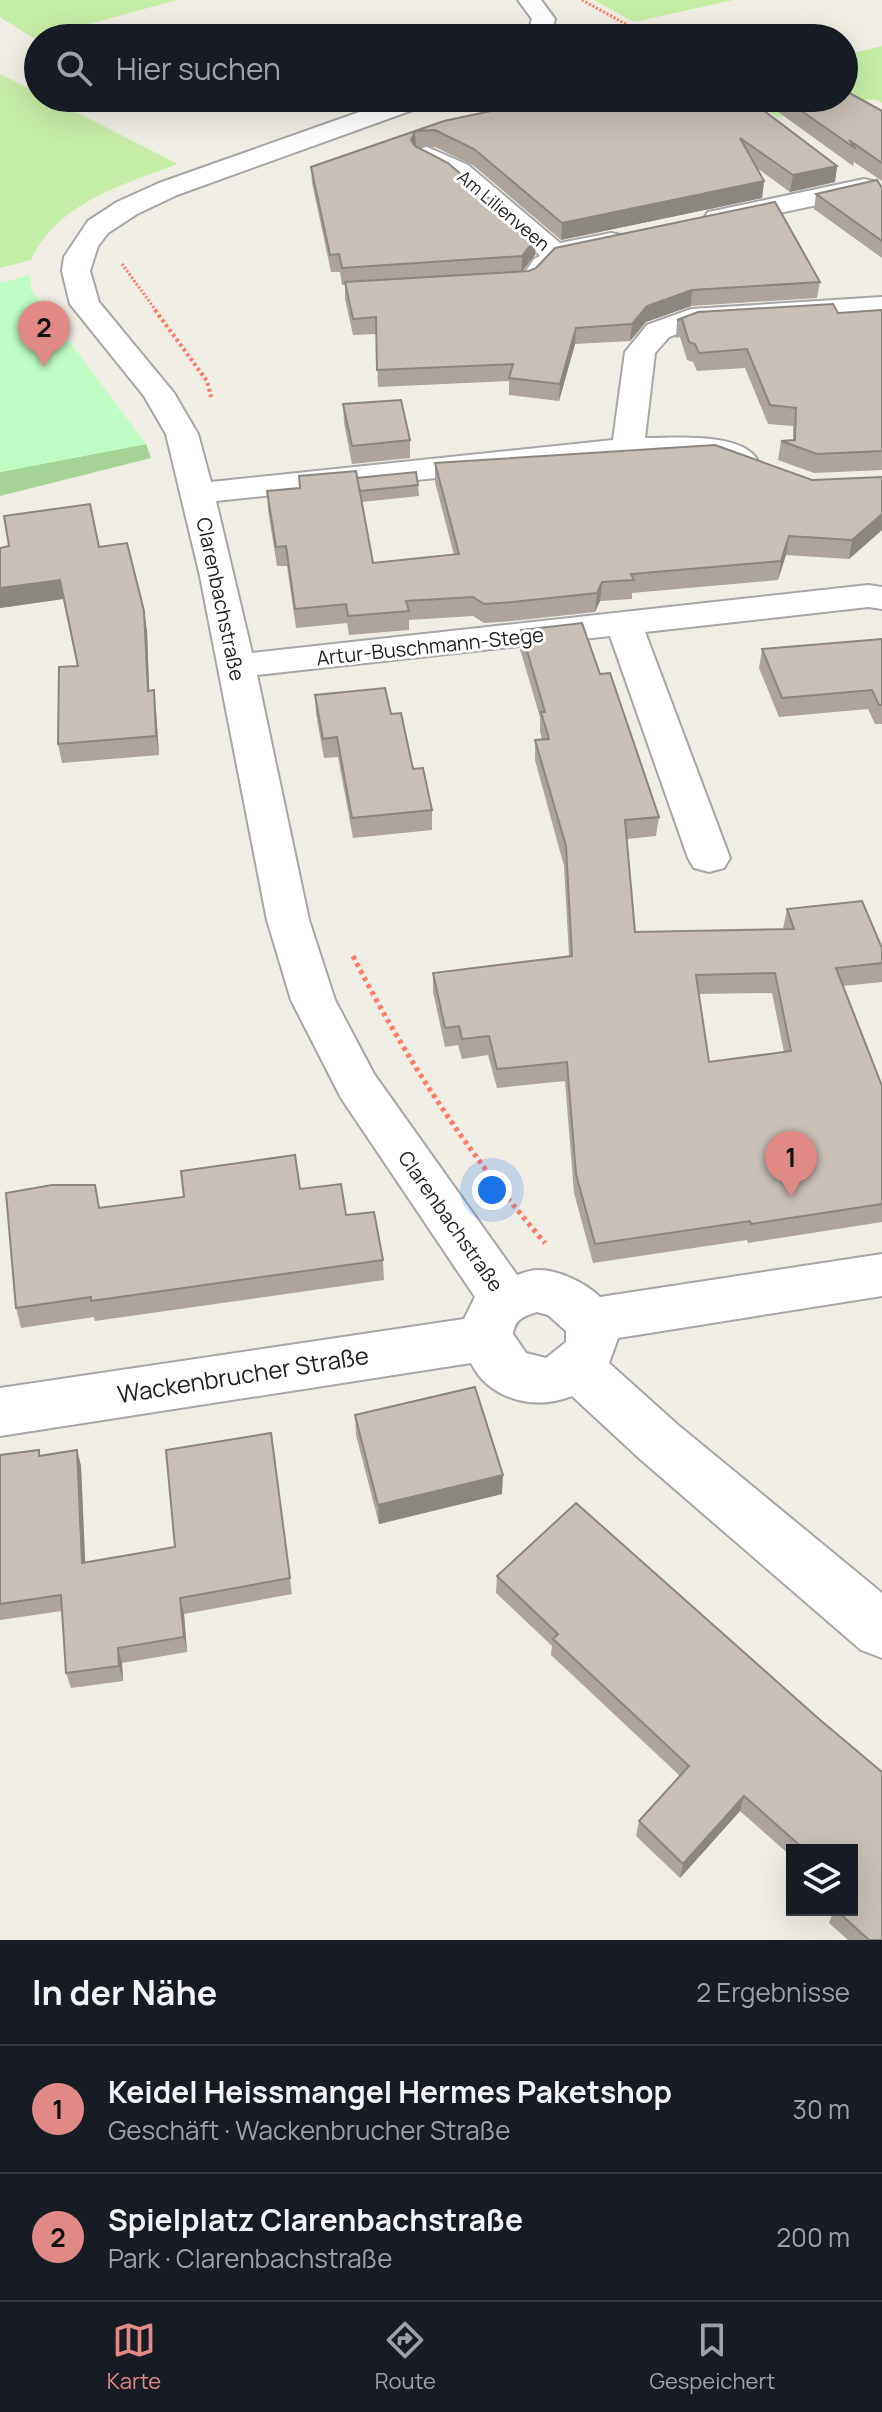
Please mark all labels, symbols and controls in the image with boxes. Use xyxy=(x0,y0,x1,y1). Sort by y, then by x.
search box xyxy=(24,24,858,112)
icon: search xyxy=(52,46,96,90)
text: Hier suchen xyxy=(116,48,281,89)
street label: Am Lilienveen xyxy=(453,164,555,256)
pin: 2 xyxy=(18,301,70,367)
street label: Clarenbachstraße xyxy=(190,515,252,683)
street label: Artur-Buschmann-Stege xyxy=(315,621,545,671)
pin: 1 xyxy=(765,1131,817,1197)
street label: Clarenbachstraße xyxy=(392,1145,510,1297)
your location xyxy=(472,1170,512,1210)
street label: Wackenbrucher Straße xyxy=(115,1338,371,1410)
map controls xyxy=(786,1844,858,1916)
button: layers xyxy=(786,1844,858,1916)
text: In der Nähe xyxy=(32,1969,217,2015)
text: 2 Ergebnisse xyxy=(696,1974,850,2010)
text: Keidel Heissmangel Hermes Paketshop xyxy=(108,2071,672,2112)
text: 1 xyxy=(52,2091,64,2127)
text: 30 m xyxy=(793,2091,850,2127)
text: Geschäft · Wackenbrucher Straße xyxy=(108,2112,511,2148)
text: Spielplatz Clarenbachstraße xyxy=(108,2199,523,2240)
text: 2 xyxy=(50,2219,66,2255)
text: 200 m xyxy=(776,2219,850,2255)
text: Park · Clarenbachstraße xyxy=(108,2240,392,2276)
tab: Karte xyxy=(107,2318,161,2396)
tab: Route xyxy=(375,2318,436,2396)
tab: Gespeichert xyxy=(649,2318,775,2396)

